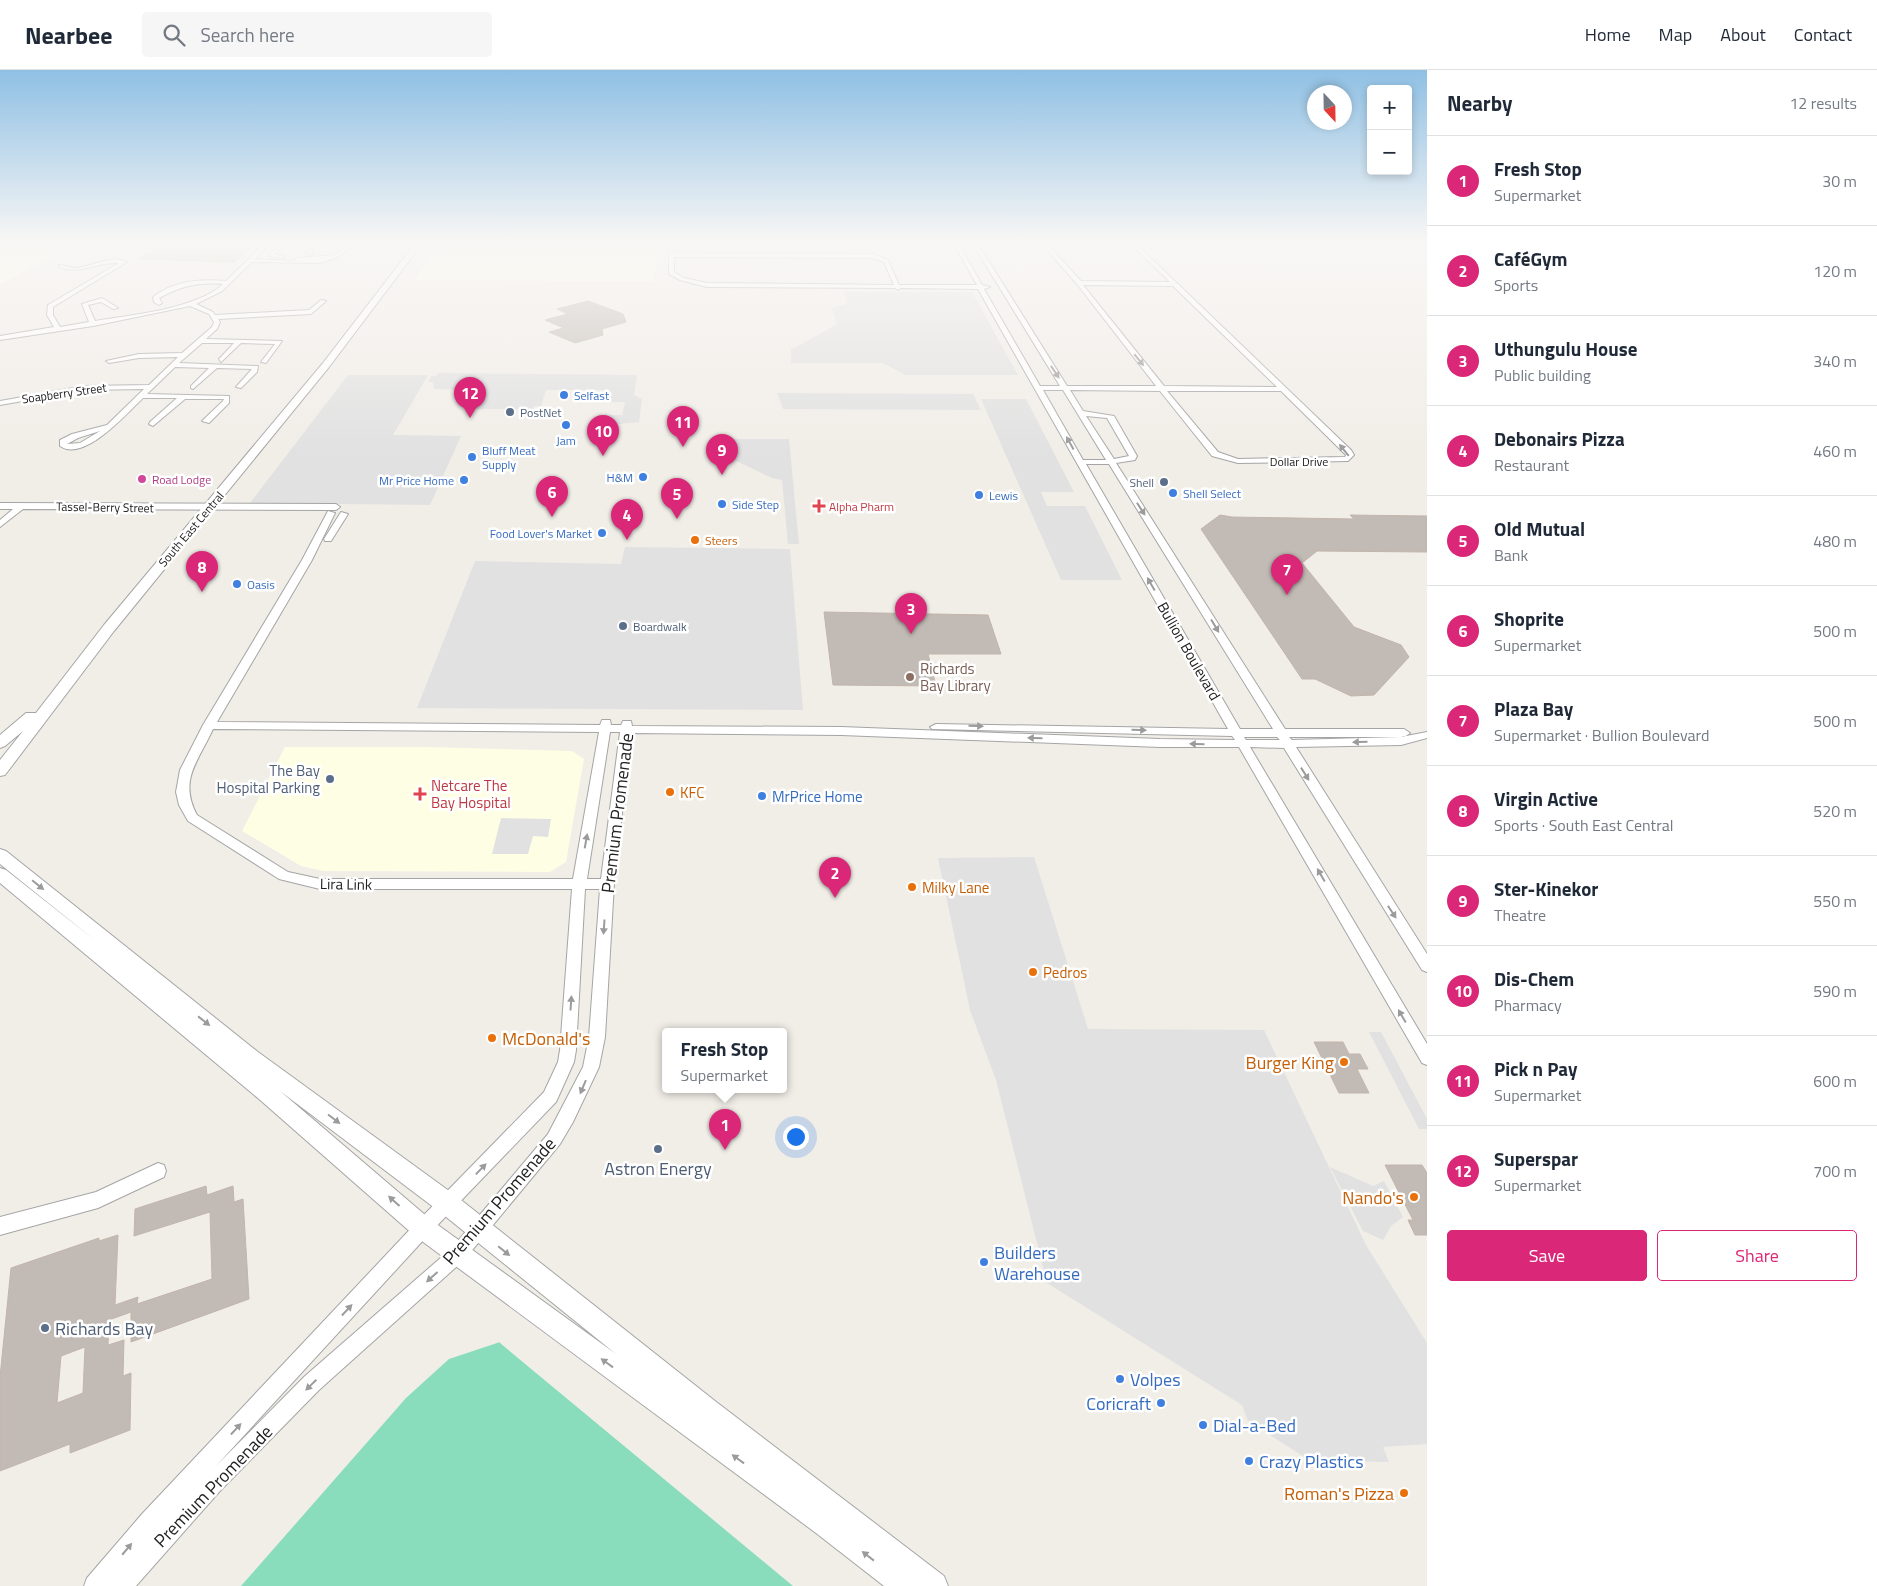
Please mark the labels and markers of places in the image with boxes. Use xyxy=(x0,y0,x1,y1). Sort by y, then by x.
pin: 12 xyxy=(454,377,486,418)
place label: Selfast xyxy=(574,386,610,405)
marker: Selfast xyxy=(558,389,570,401)
place label: PostNet xyxy=(520,403,562,422)
marker: PostNet xyxy=(504,406,516,418)
pin: 11 xyxy=(667,406,699,447)
pin: 10 xyxy=(587,415,619,456)
marker: Jam xyxy=(560,419,572,431)
place label: Jam xyxy=(556,431,576,450)
pin: 9 xyxy=(706,434,738,475)
place label: Bluff Meat Supply xyxy=(482,441,536,474)
marker: Bluff Meat Supply xyxy=(466,451,478,463)
place label: H&M xyxy=(607,468,633,487)
place label: Road Lodge xyxy=(152,470,211,489)
place label: Mr Price Home xyxy=(379,471,454,490)
marker: H&M xyxy=(637,471,649,483)
marker: Road Lodge xyxy=(136,473,148,485)
place label: Shell xyxy=(1129,473,1154,492)
marker: Mr Price Home xyxy=(458,474,470,486)
pin: 6 xyxy=(536,476,568,517)
marker: Shell xyxy=(1158,476,1170,488)
pin: 5 xyxy=(661,478,693,519)
place label: Shell Select xyxy=(1183,484,1242,503)
place label: Lewis xyxy=(989,486,1018,505)
marker: Shell Select xyxy=(1167,487,1179,499)
marker: Lewis xyxy=(973,489,985,501)
place label: Side Step xyxy=(732,495,779,514)
place label: Alpha Pharm xyxy=(829,497,894,516)
marker: Side Step xyxy=(716,498,728,510)
pin: 4 xyxy=(611,499,643,540)
marker: Alpha Pharm xyxy=(813,500,825,512)
place label: Food Lover's Market xyxy=(490,524,593,543)
marker: Food Lover's Market xyxy=(596,527,608,539)
place label: Steers xyxy=(705,531,738,550)
marker: Steers xyxy=(689,534,701,546)
pin: 8 xyxy=(186,551,218,592)
pin: 7 xyxy=(1271,554,1303,595)
place label: Oasis xyxy=(247,575,275,594)
marker: Oasis xyxy=(231,578,243,590)
pin: 3 xyxy=(895,593,927,634)
place label: Boardwalk xyxy=(633,617,687,636)
marker: Boardwalk xyxy=(617,620,629,632)
place label: Richards Bay Library xyxy=(920,657,991,697)
marker: Richards Bay Library xyxy=(904,671,916,683)
place label: The Bay Hospital Parking xyxy=(217,759,320,799)
marker: The Bay Hospital Parking xyxy=(324,773,336,785)
place label: Netcare The Bay Hospital xyxy=(431,774,511,814)
place label: KFC xyxy=(680,781,704,804)
place label: MrPrice Home xyxy=(772,785,863,808)
marker: KFC xyxy=(664,786,676,798)
marker: Netcare The Bay Hospital xyxy=(413,787,427,801)
marker: MrPrice Home xyxy=(756,790,768,802)
pin: 2 xyxy=(819,857,851,898)
place label: Milky Lane xyxy=(922,876,989,899)
marker: Milky Lane xyxy=(906,881,918,893)
place label: Pedros xyxy=(1043,961,1087,984)
marker: Pedros xyxy=(1027,966,1039,978)
place label: McDonald's xyxy=(502,1025,590,1052)
marker: McDonald's xyxy=(486,1032,498,1044)
place label: Burger King xyxy=(1246,1049,1334,1076)
marker: Burger King xyxy=(1338,1056,1350,1068)
pin: 1 xyxy=(709,1109,741,1150)
marker: Astron Energy xyxy=(652,1143,664,1155)
place label: Astron Energy xyxy=(604,1155,712,1182)
place label: Nando's xyxy=(1342,1184,1404,1211)
marker: Nando's xyxy=(1408,1191,1420,1203)
place label: Builders Warehouse xyxy=(994,1239,1080,1287)
marker: Builders Warehouse xyxy=(978,1256,990,1268)
place label: Richards Bay xyxy=(55,1315,153,1342)
marker: Richards Bay xyxy=(39,1322,51,1334)
place label: Volpes xyxy=(1130,1366,1181,1393)
marker: Volpes xyxy=(1114,1373,1126,1385)
place label: Coricraft xyxy=(1086,1390,1152,1417)
marker: Coricraft xyxy=(1155,1397,1167,1409)
place label: Dial-a-Bed xyxy=(1213,1412,1296,1439)
marker: Dial-a-Bed xyxy=(1197,1419,1209,1431)
place label: Crazy Plastics xyxy=(1259,1448,1364,1475)
marker: Crazy Plastics xyxy=(1243,1455,1255,1467)
place label: Roman's Pizza xyxy=(1284,1480,1394,1507)
marker: Roman's Pizza xyxy=(1398,1487,1410,1499)

